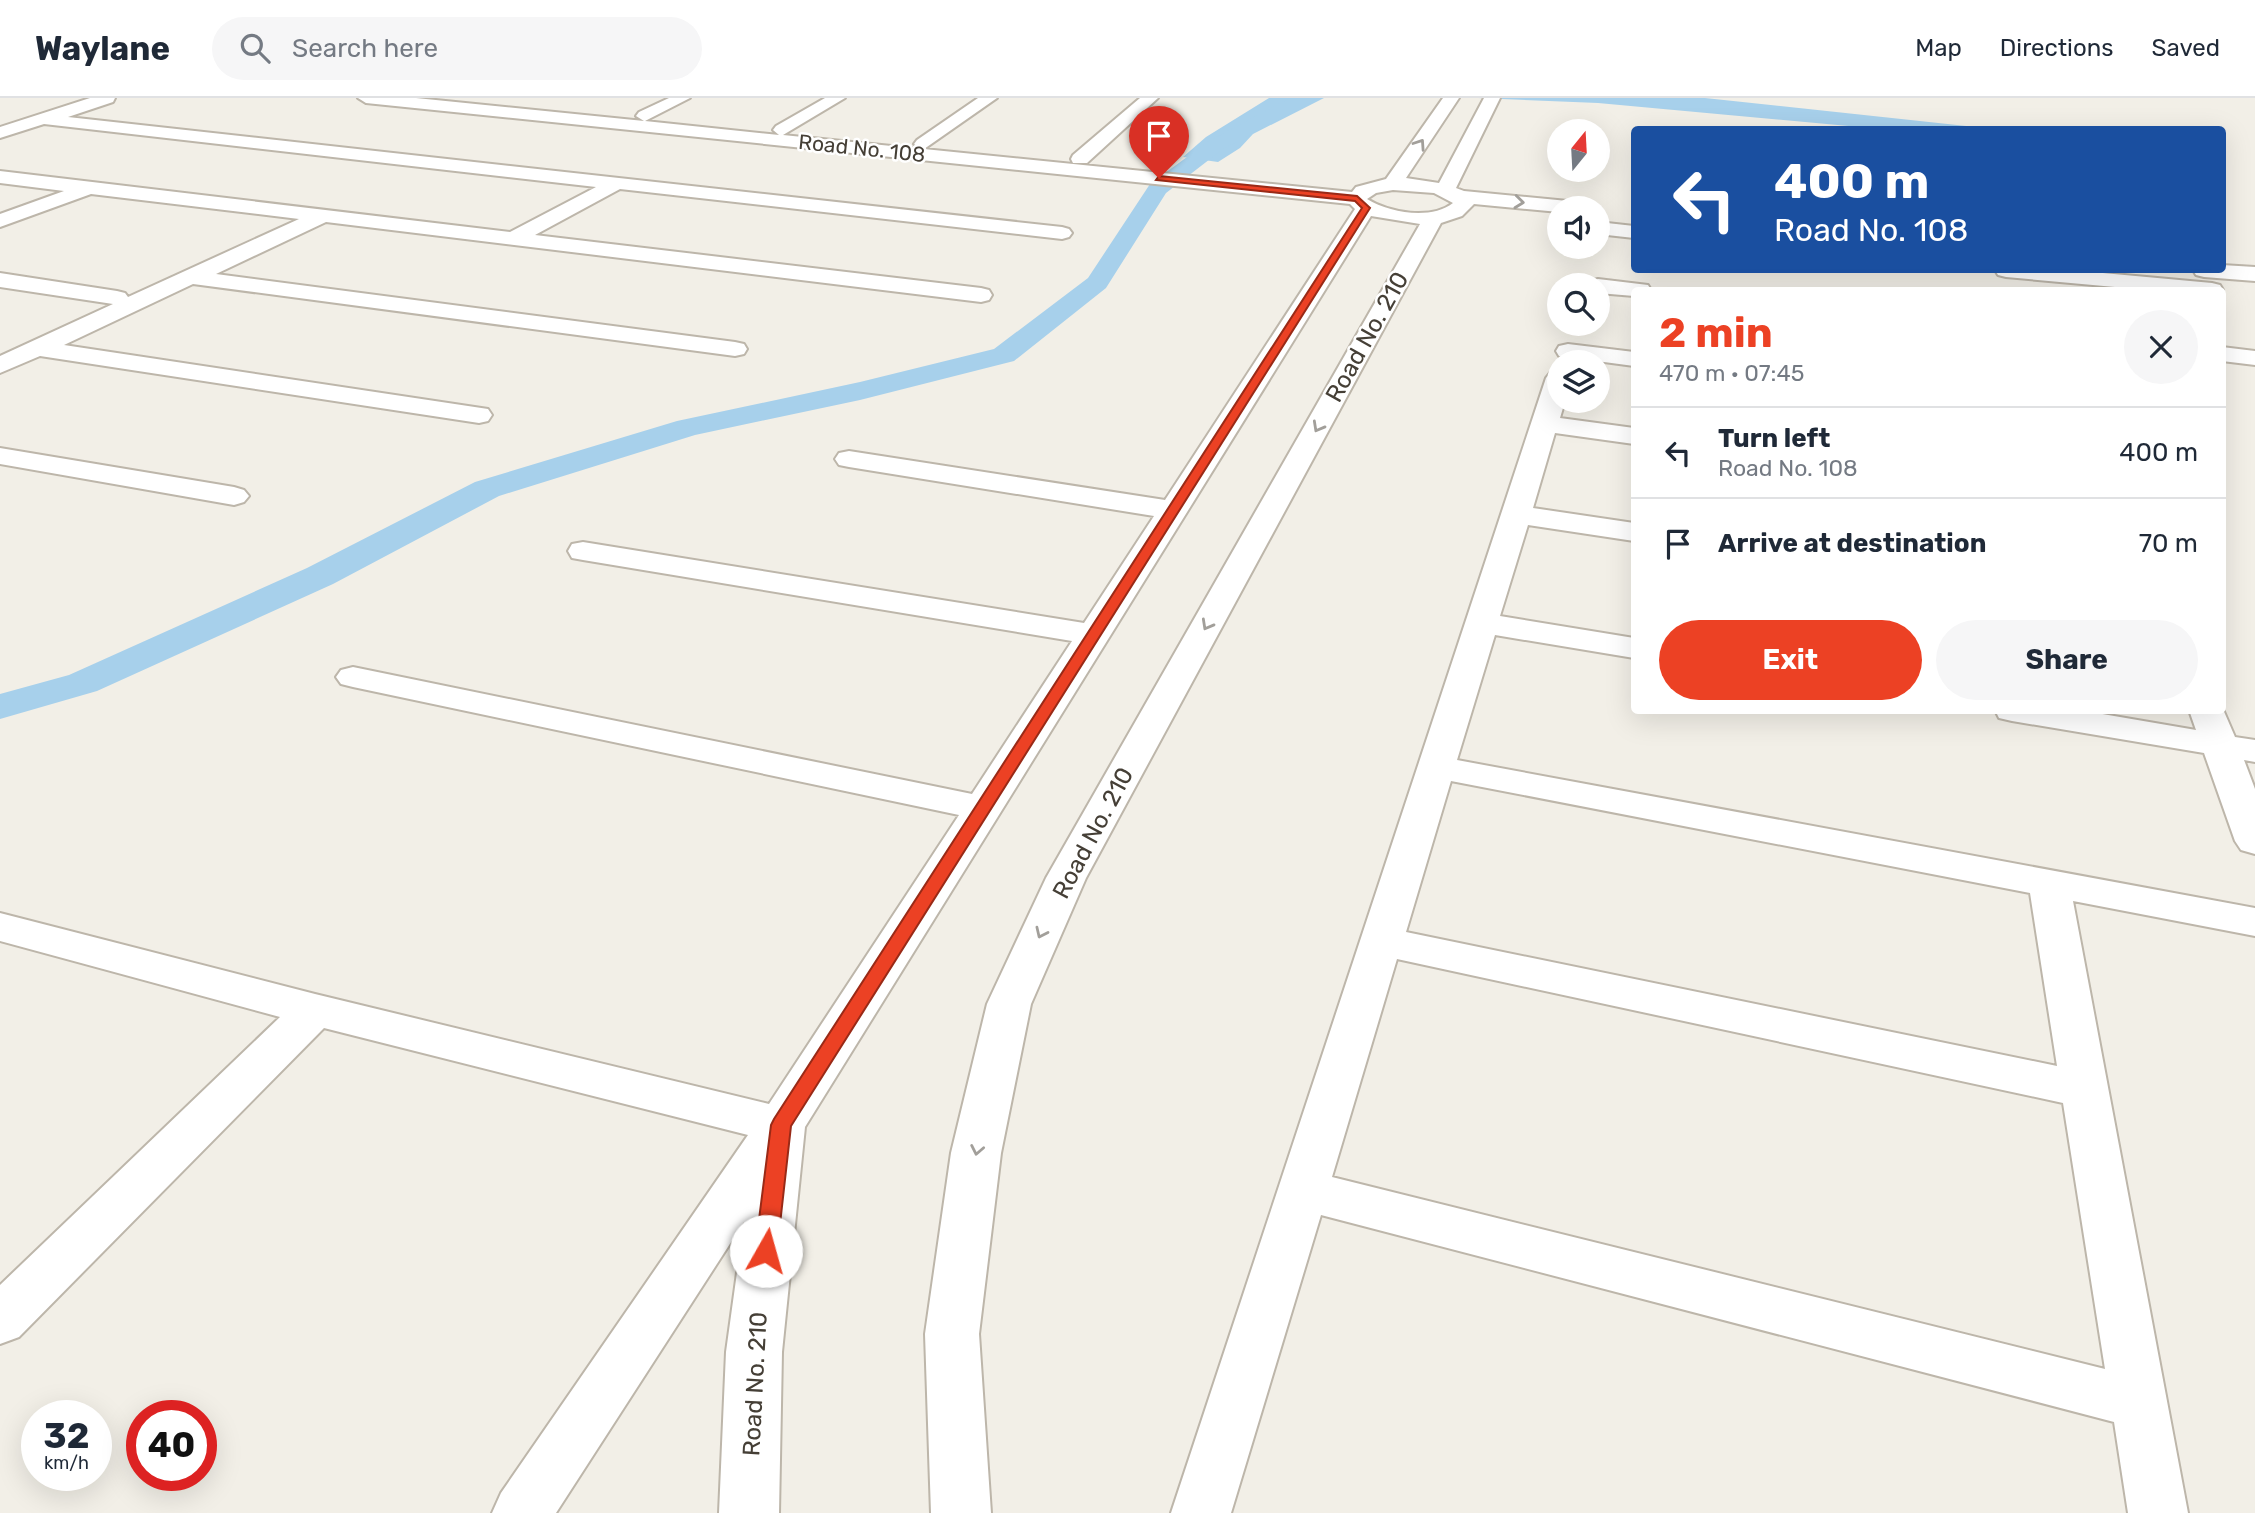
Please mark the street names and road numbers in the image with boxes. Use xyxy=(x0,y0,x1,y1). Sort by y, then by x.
street label: Road No. 108 xyxy=(797,129,927,167)
street label: Road No. 210 xyxy=(1320,267,1414,407)
street label: Road No. 210 xyxy=(1047,763,1139,903)
street label: Road No. 210 xyxy=(737,1311,773,1457)

